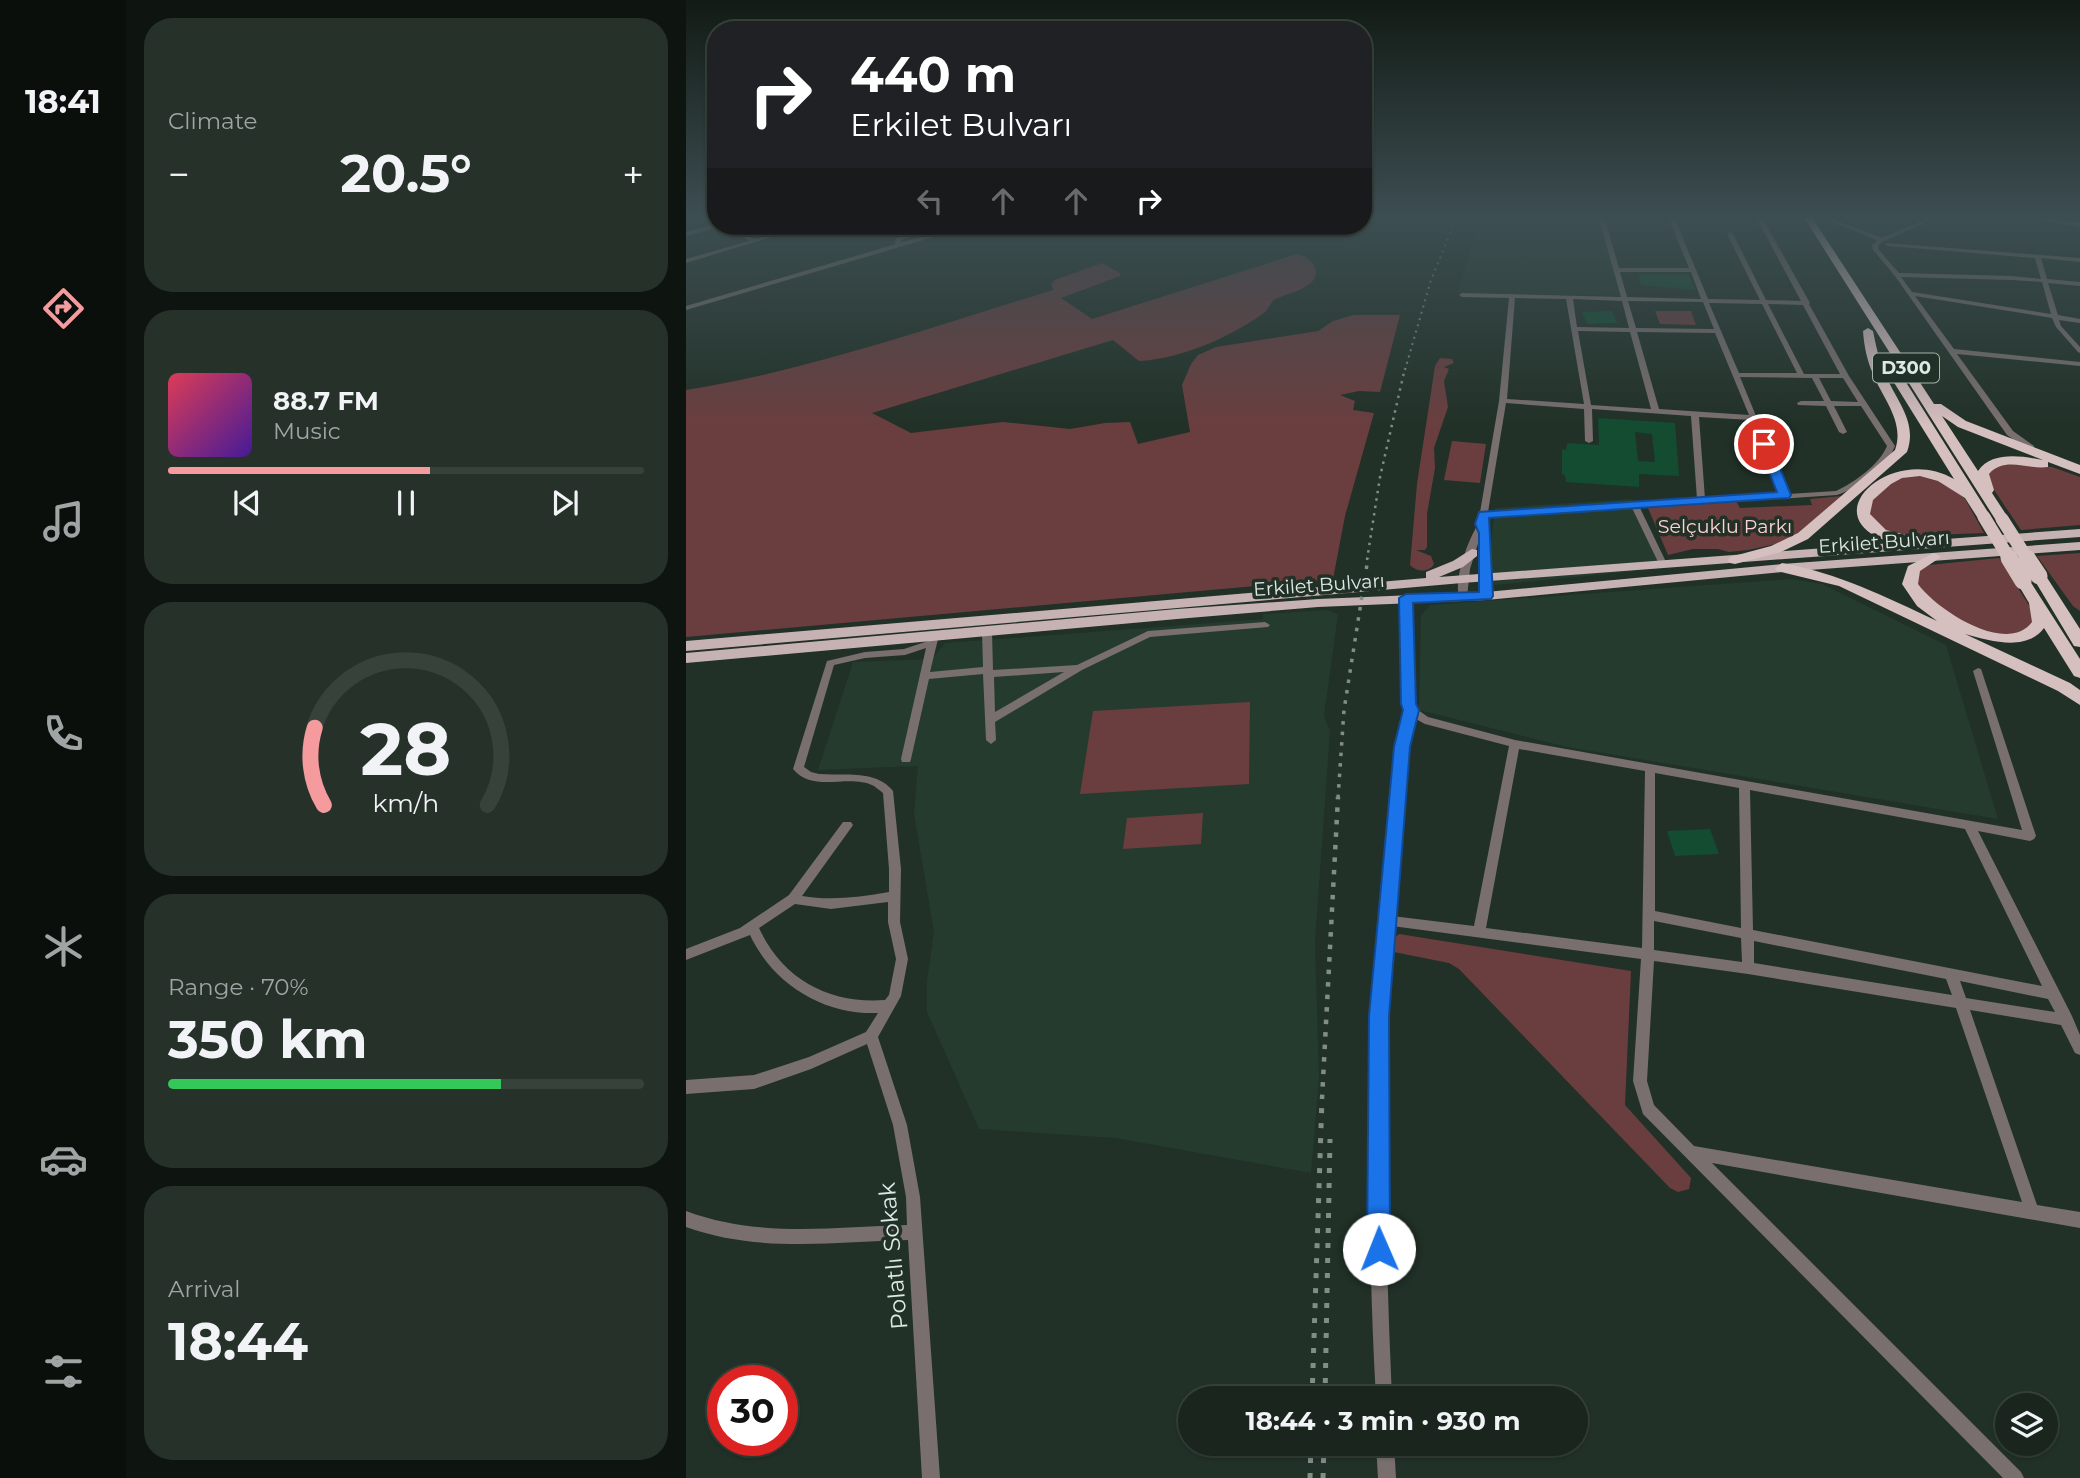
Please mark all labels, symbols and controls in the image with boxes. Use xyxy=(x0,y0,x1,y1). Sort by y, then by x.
text: 440 m xyxy=(850,45,1016,104)
icon: right xyxy=(735,49,826,140)
text: 18:41 xyxy=(25,82,101,121)
text: Erkilet Bulvarı xyxy=(850,105,1072,144)
text: Climate xyxy=(168,107,257,135)
text: 20.5° xyxy=(340,142,472,205)
text: − xyxy=(168,151,190,198)
text: + xyxy=(622,151,644,198)
icon: left xyxy=(911,182,949,220)
icon: ahead xyxy=(984,182,1022,220)
icon: ahead xyxy=(1057,182,1095,220)
icon: right xyxy=(1130,182,1168,220)
icon: directions xyxy=(39,284,88,333)
road number: D300 xyxy=(1873,354,1939,382)
text: 88.7 FM xyxy=(273,385,379,417)
pin xyxy=(1734,414,1794,474)
text: Music xyxy=(273,417,341,445)
icon: arrive xyxy=(1745,425,1783,463)
icon: previous xyxy=(228,484,266,522)
icon: pause xyxy=(387,484,425,522)
icon: next xyxy=(546,484,584,522)
icon: music xyxy=(39,497,88,546)
park label: Selçuklu Parkı xyxy=(1658,515,1792,538)
street label: Erkilet Bulvarı xyxy=(1817,526,1951,558)
street label: Erkilet Bulvarı xyxy=(1252,569,1386,601)
text: 28 xyxy=(361,705,452,793)
icon: phone xyxy=(39,709,88,758)
text: km/h xyxy=(373,788,439,818)
icon: climate xyxy=(39,922,88,971)
text: Range · 70% xyxy=(168,973,309,1001)
text: 350 km xyxy=(168,1008,368,1071)
icon: car xyxy=(39,1135,88,1184)
street label: Polatlı Sokak xyxy=(873,1181,913,1331)
position arrow xyxy=(1342,1212,1416,1286)
text: Arrival xyxy=(168,1275,241,1303)
text: 18:44 xyxy=(168,1310,308,1373)
icon: filters xyxy=(39,1347,88,1396)
speed limit sign: 30 xyxy=(707,1365,798,1456)
map controls xyxy=(1995,1393,2058,1456)
button: layers xyxy=(1995,1393,2058,1456)
text: 18:44 · 3 min · 930 m xyxy=(1246,1405,1520,1437)

